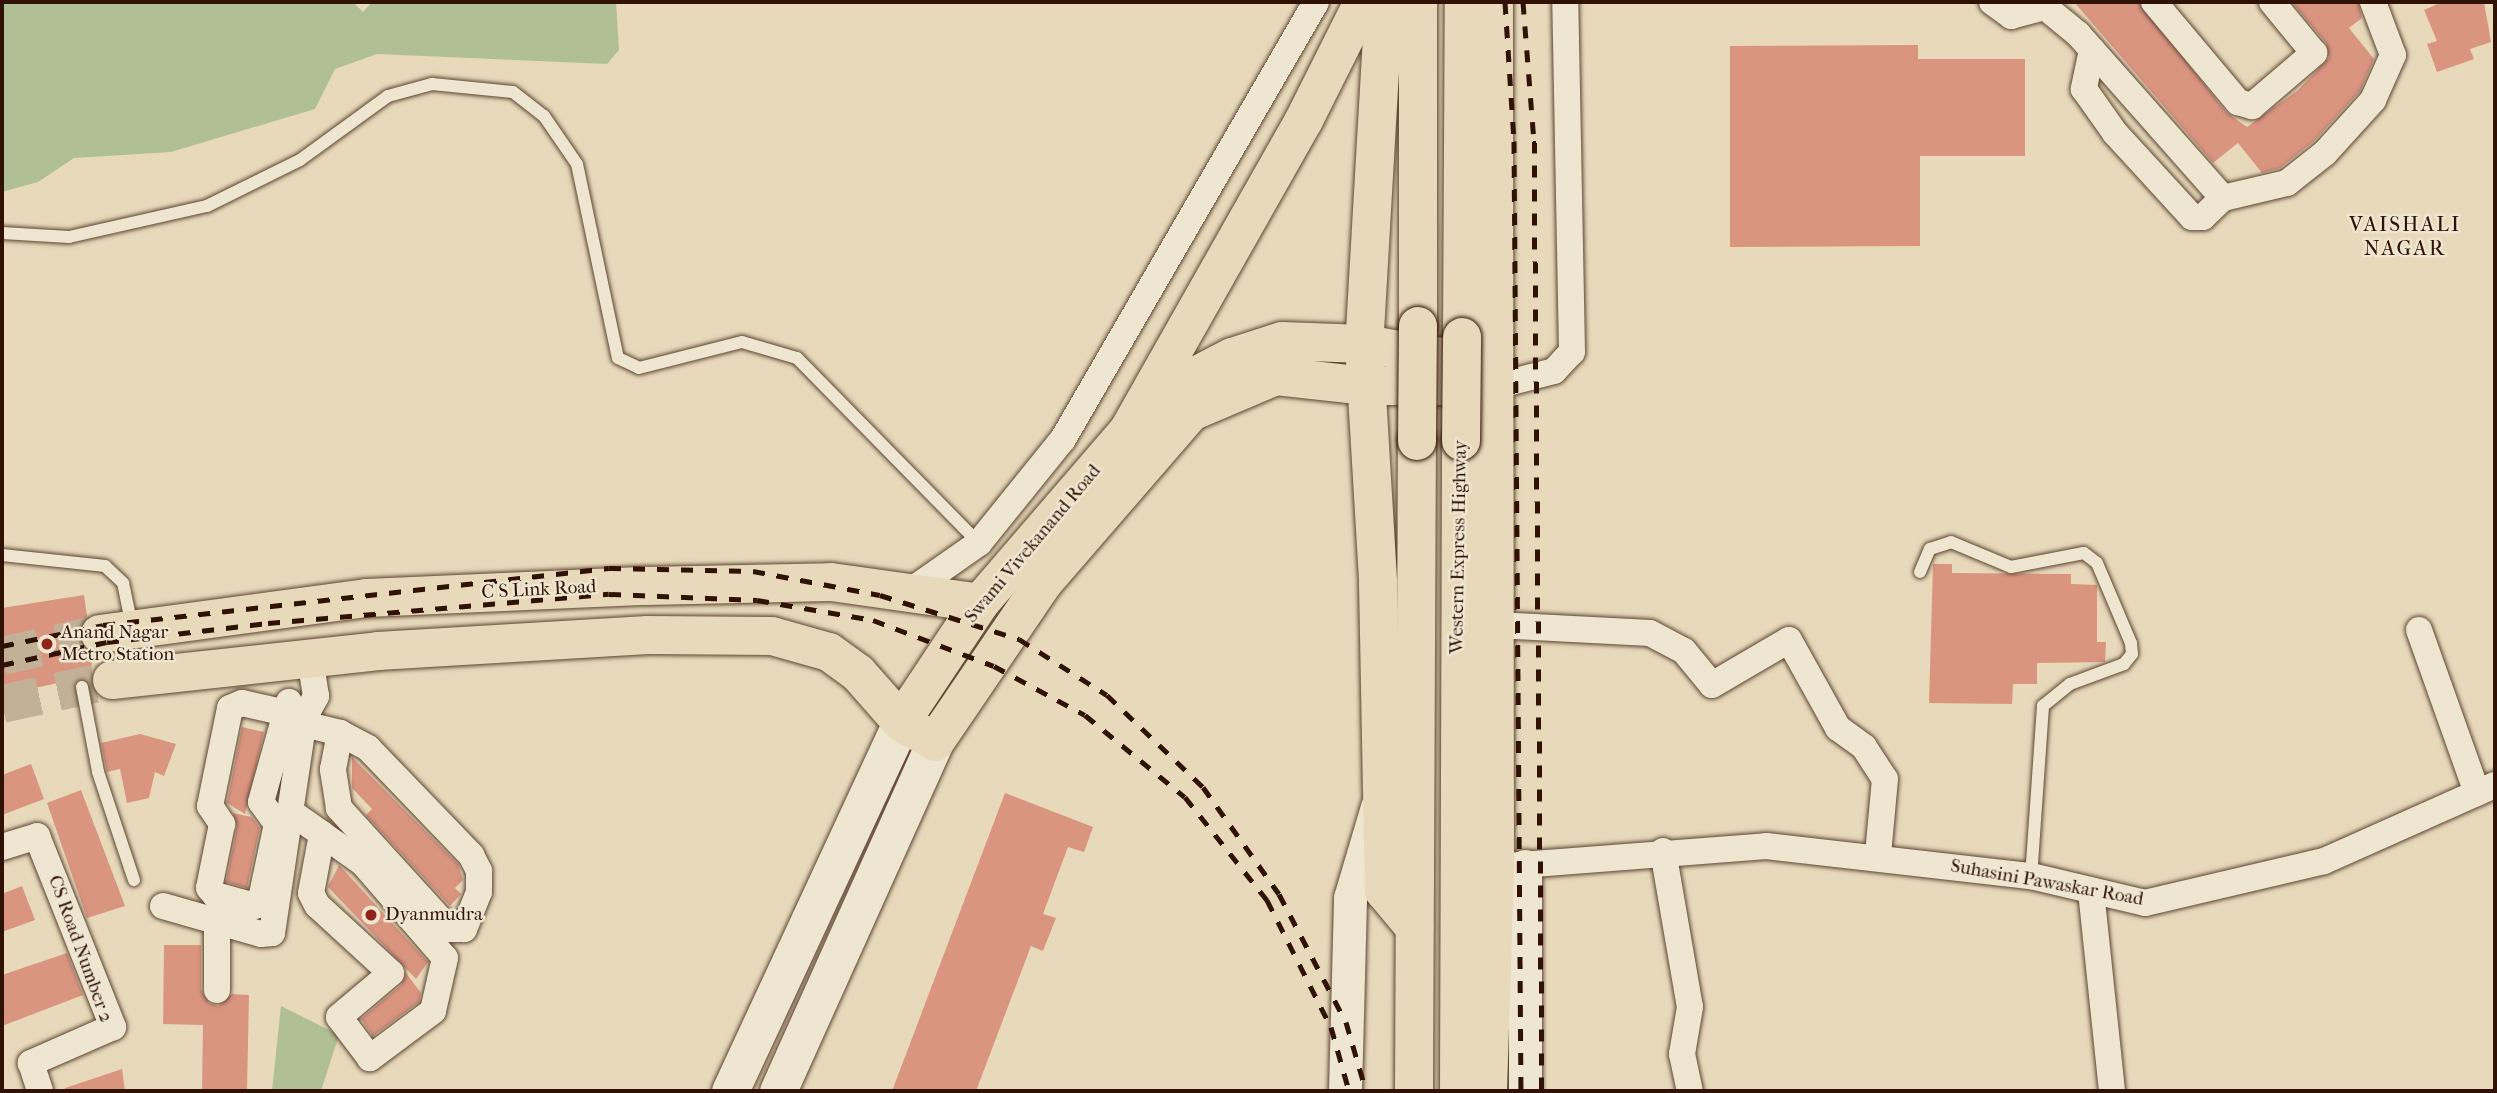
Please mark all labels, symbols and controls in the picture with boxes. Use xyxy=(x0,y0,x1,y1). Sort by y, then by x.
district label: VAISHALI NAGAR xyxy=(2350,211,2460,261)
street label: Western Express Highway xyxy=(1446,440,1472,654)
street label: Swami Vivekanand Road xyxy=(960,460,1106,628)
street label: C S Link Road xyxy=(481,576,597,604)
place label: Anand Nagar Metro Station xyxy=(61,622,174,666)
marker: Anand Nagar Metro Station xyxy=(39,636,55,652)
street label: Suhasini Pawaskar Road xyxy=(1949,855,2145,911)
street label: CS Road Number 2 xyxy=(43,872,117,1026)
place label: Dyanmudra xyxy=(385,904,483,926)
marker: Dyanmudra xyxy=(363,907,379,923)

